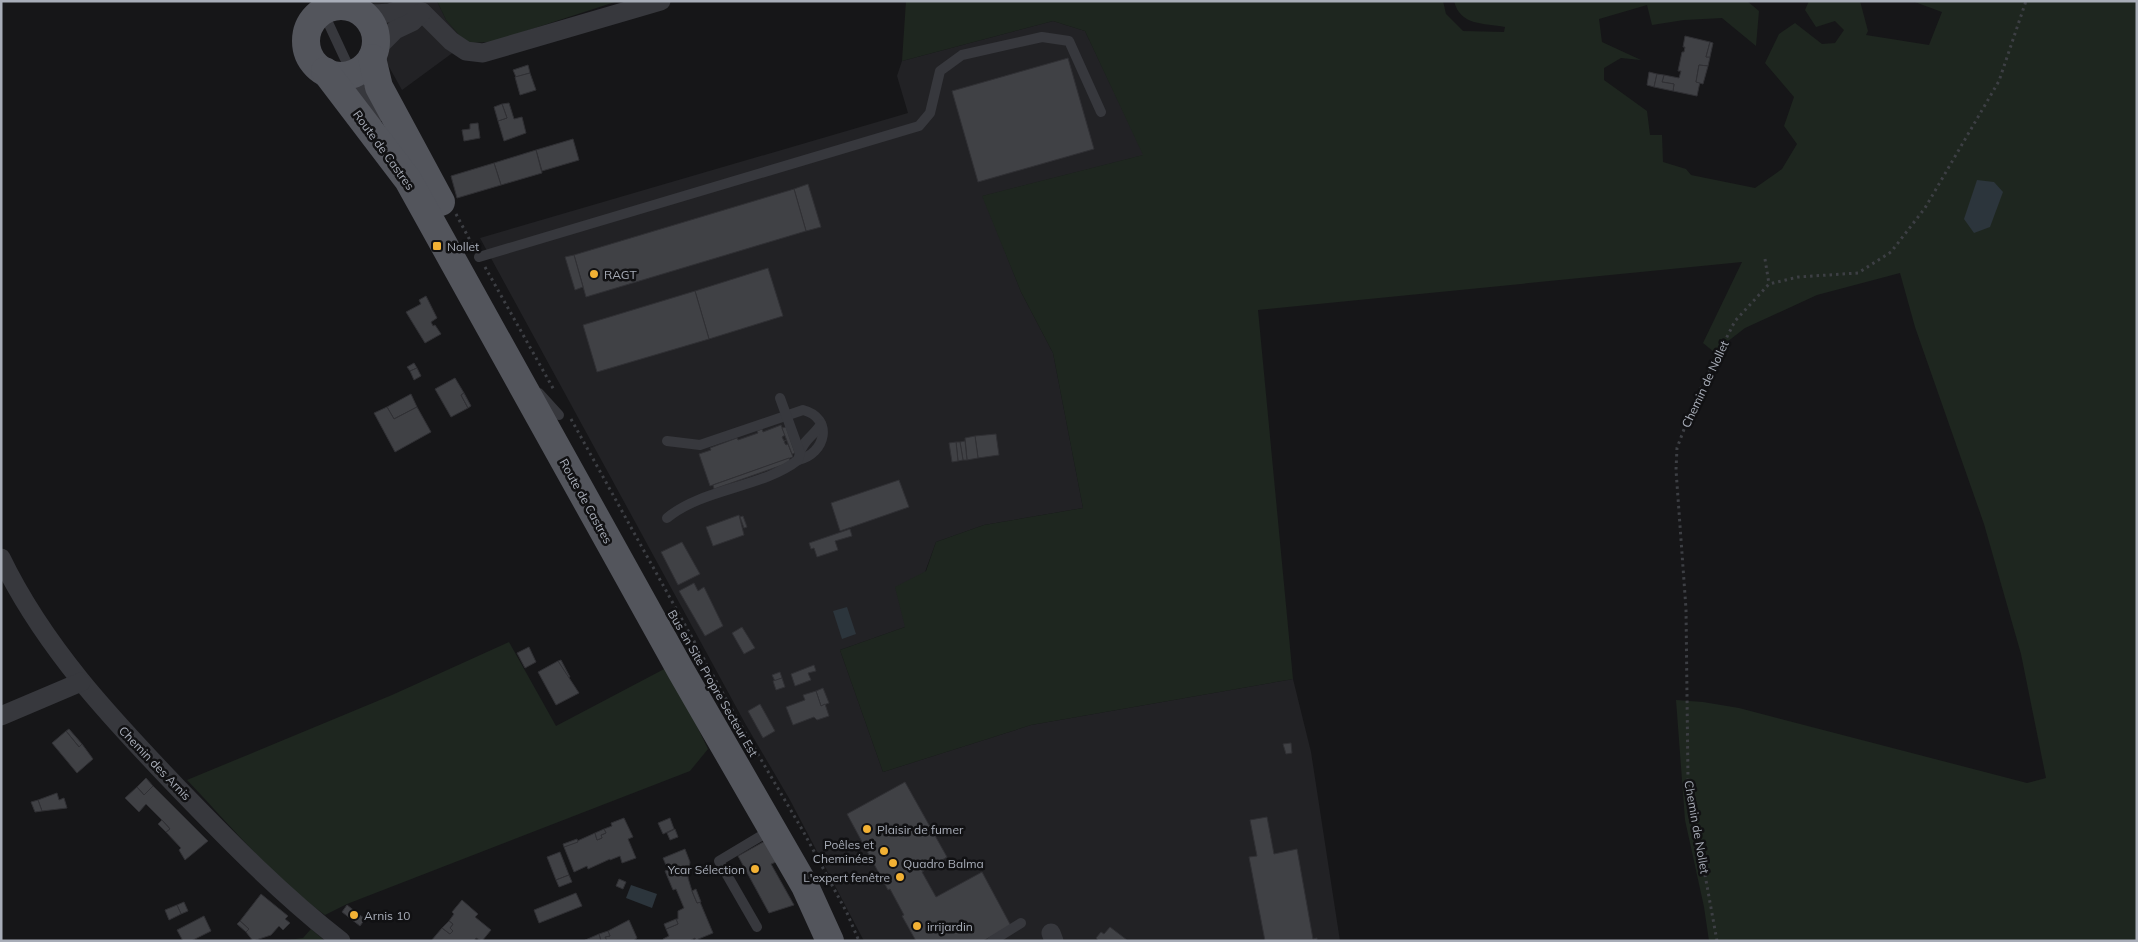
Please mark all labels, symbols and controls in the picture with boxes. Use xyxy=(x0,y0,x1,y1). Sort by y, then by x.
street label: Route de Castres xyxy=(350,107,418,193)
place label: Nollet xyxy=(447,239,479,254)
marker: Nollet xyxy=(431,240,443,252)
place label: RAGT xyxy=(604,267,637,282)
marker: RAGT xyxy=(588,268,600,280)
street label: Chemin de Nollet xyxy=(1678,338,1732,430)
street label: Route de Castres xyxy=(556,456,616,546)
street label: Bus en Site Propre Secteur Est xyxy=(665,607,761,759)
street label: Chemin des Arnis xyxy=(116,723,194,803)
street label: Chemin de Nollet xyxy=(1681,779,1713,875)
place label: Plaisir de fumer xyxy=(877,822,964,837)
marker: Plaisir de fumer xyxy=(861,823,873,835)
place label: Poêles et Cheminées xyxy=(813,837,874,866)
marker: Poêles et Cheminées xyxy=(878,845,890,857)
place label: Quadro Balma xyxy=(903,856,984,871)
marker: Quadro Balma xyxy=(887,857,899,869)
place label: Ycar Sélection xyxy=(667,862,745,877)
marker: Ycar Sélection xyxy=(749,863,761,875)
place label: L'expert fenêtre xyxy=(803,870,890,885)
marker: L'expert fenêtre xyxy=(894,871,906,883)
place label: Arnis 10 xyxy=(364,908,411,923)
marker: Arnis 10 xyxy=(348,909,360,921)
place label: irrijardin xyxy=(927,919,973,934)
marker: irrijardin xyxy=(911,920,923,932)

